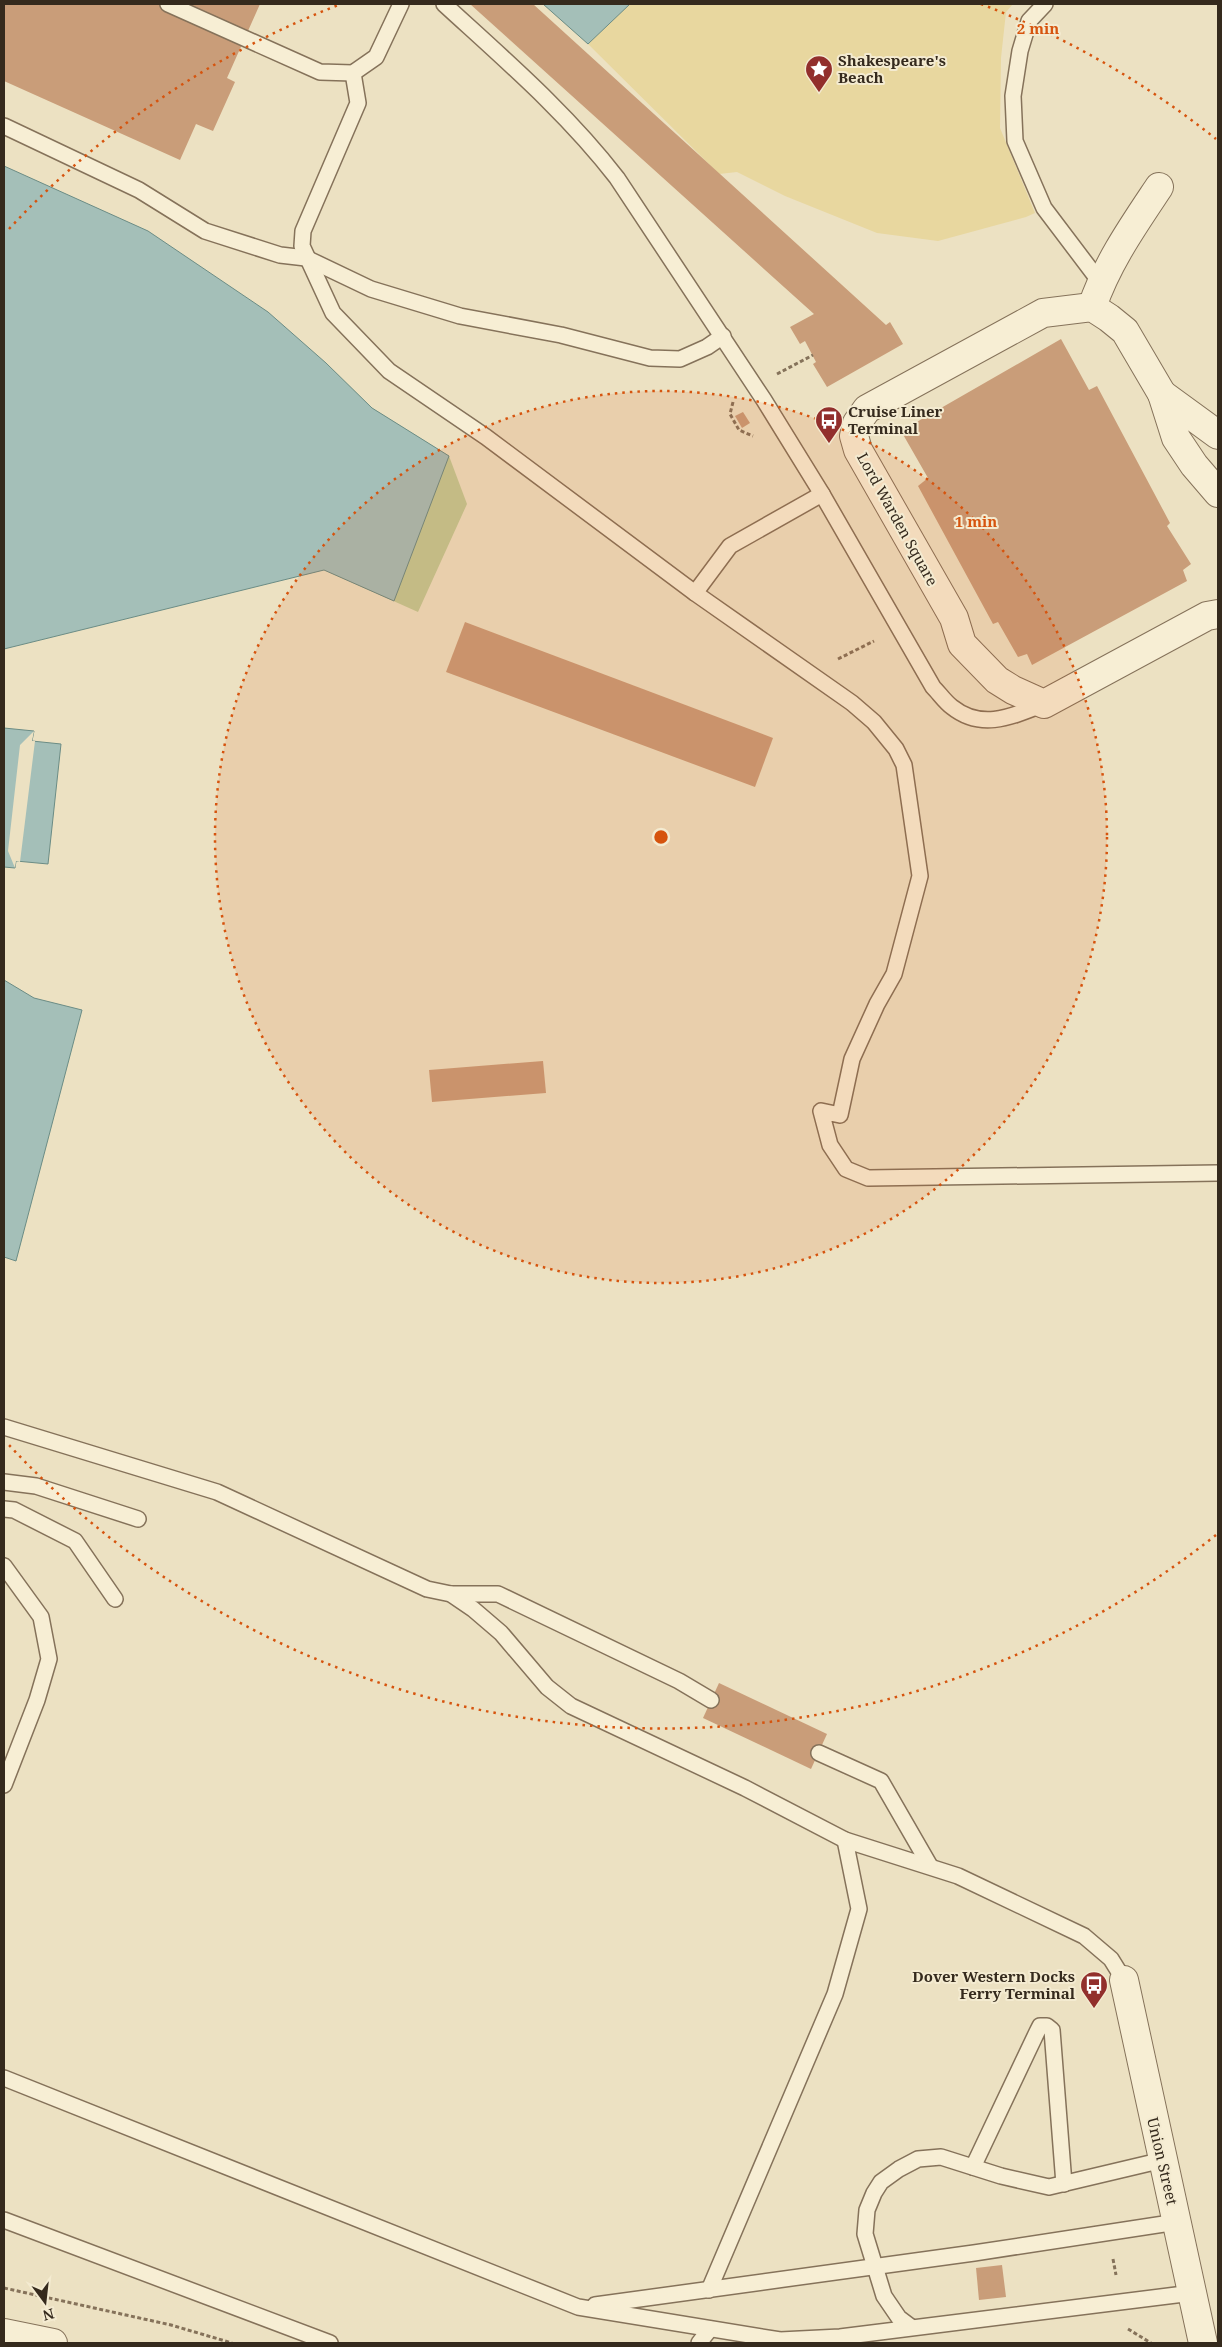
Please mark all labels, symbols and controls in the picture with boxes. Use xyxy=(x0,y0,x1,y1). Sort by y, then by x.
text: 2 min xyxy=(1017,18,1059,38)
place label: Shakespeare's Beach xyxy=(838,50,946,87)
place icon: Shakespeare's Beach xyxy=(804,54,834,93)
place label: Cruise Liner Terminal xyxy=(848,401,943,438)
bus stop icon: Cruise Liner Terminal xyxy=(814,405,844,444)
street label: Lord Warden Square xyxy=(853,449,943,589)
text: 1 min xyxy=(955,511,997,531)
centre of rings xyxy=(652,828,670,846)
place label: Dover Western Docks Ferry Terminal xyxy=(912,1966,1076,2003)
bus stop icon: Dover Western Docks Ferry Terminal xyxy=(1079,1970,1109,2009)
street label: Union Street xyxy=(1143,2115,1183,2207)
north arrow xyxy=(20,2277,70,2327)
text: N xyxy=(41,2304,56,2326)

